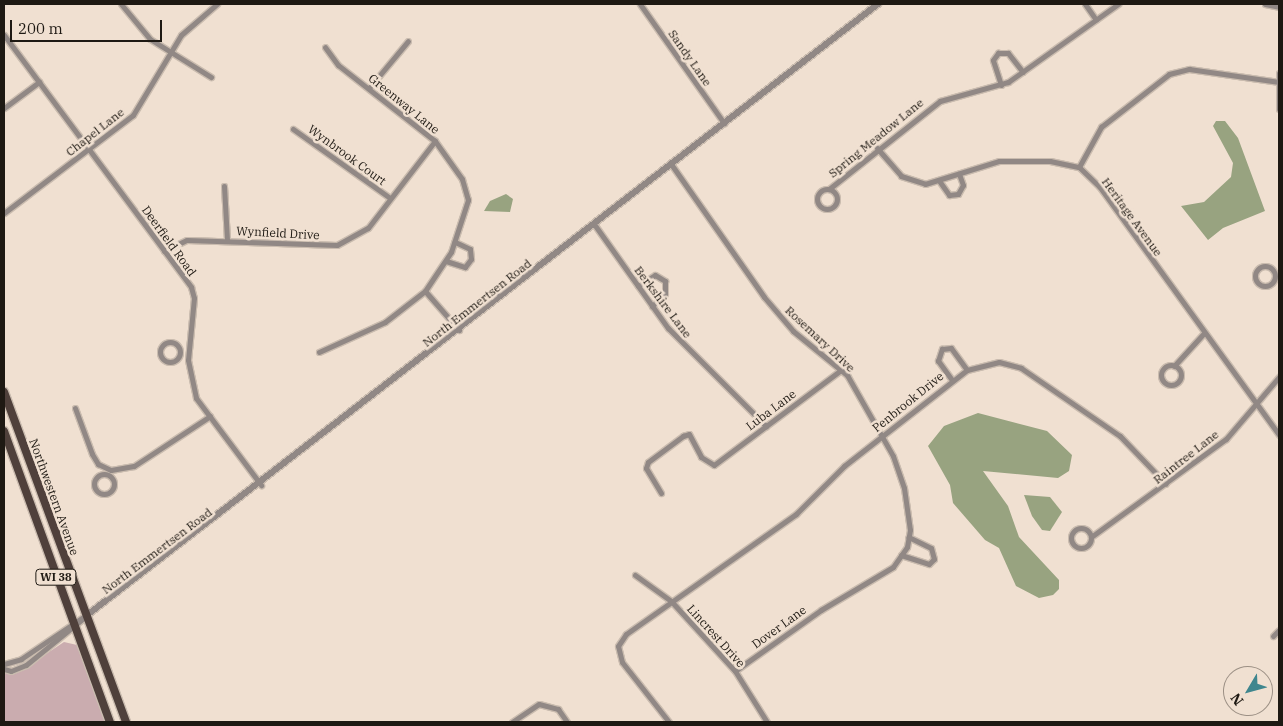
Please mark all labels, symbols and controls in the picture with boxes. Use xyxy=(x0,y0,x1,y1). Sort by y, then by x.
scale bar xyxy=(12,10,165,42)
text: 200 m xyxy=(18,19,63,38)
street label: Sandy Lane xyxy=(665,27,715,89)
street label: Greenway Lane xyxy=(366,71,442,137)
street label: Spring Meadow Lane xyxy=(826,95,926,181)
street label: Chapel Lane xyxy=(63,105,127,159)
street label: Wynbrook Court xyxy=(305,122,389,188)
street label: Heritage Avenue xyxy=(1099,175,1165,259)
street label: Deerfield Road xyxy=(139,203,199,279)
street label: Wynfield Drive xyxy=(236,224,320,242)
street label: North Emmertsen Road xyxy=(420,256,534,350)
street label: Berkshire Lane xyxy=(631,263,695,341)
street label: Rosemary Drive xyxy=(782,303,858,375)
street label: Penbrook Drive xyxy=(869,369,947,435)
street label: Luba Lane xyxy=(743,387,799,433)
street label: Raintree Lane xyxy=(1150,427,1222,487)
street label: Northwestern Avenue xyxy=(26,437,82,557)
street label: North Emmertsen Road xyxy=(99,505,215,597)
road number: WI 38 xyxy=(35,568,77,586)
street label: Lincrest Drive xyxy=(684,602,748,670)
street label: Dover Lane xyxy=(749,602,809,652)
north arrow xyxy=(1223,666,1273,716)
text: N xyxy=(1226,690,1247,709)

